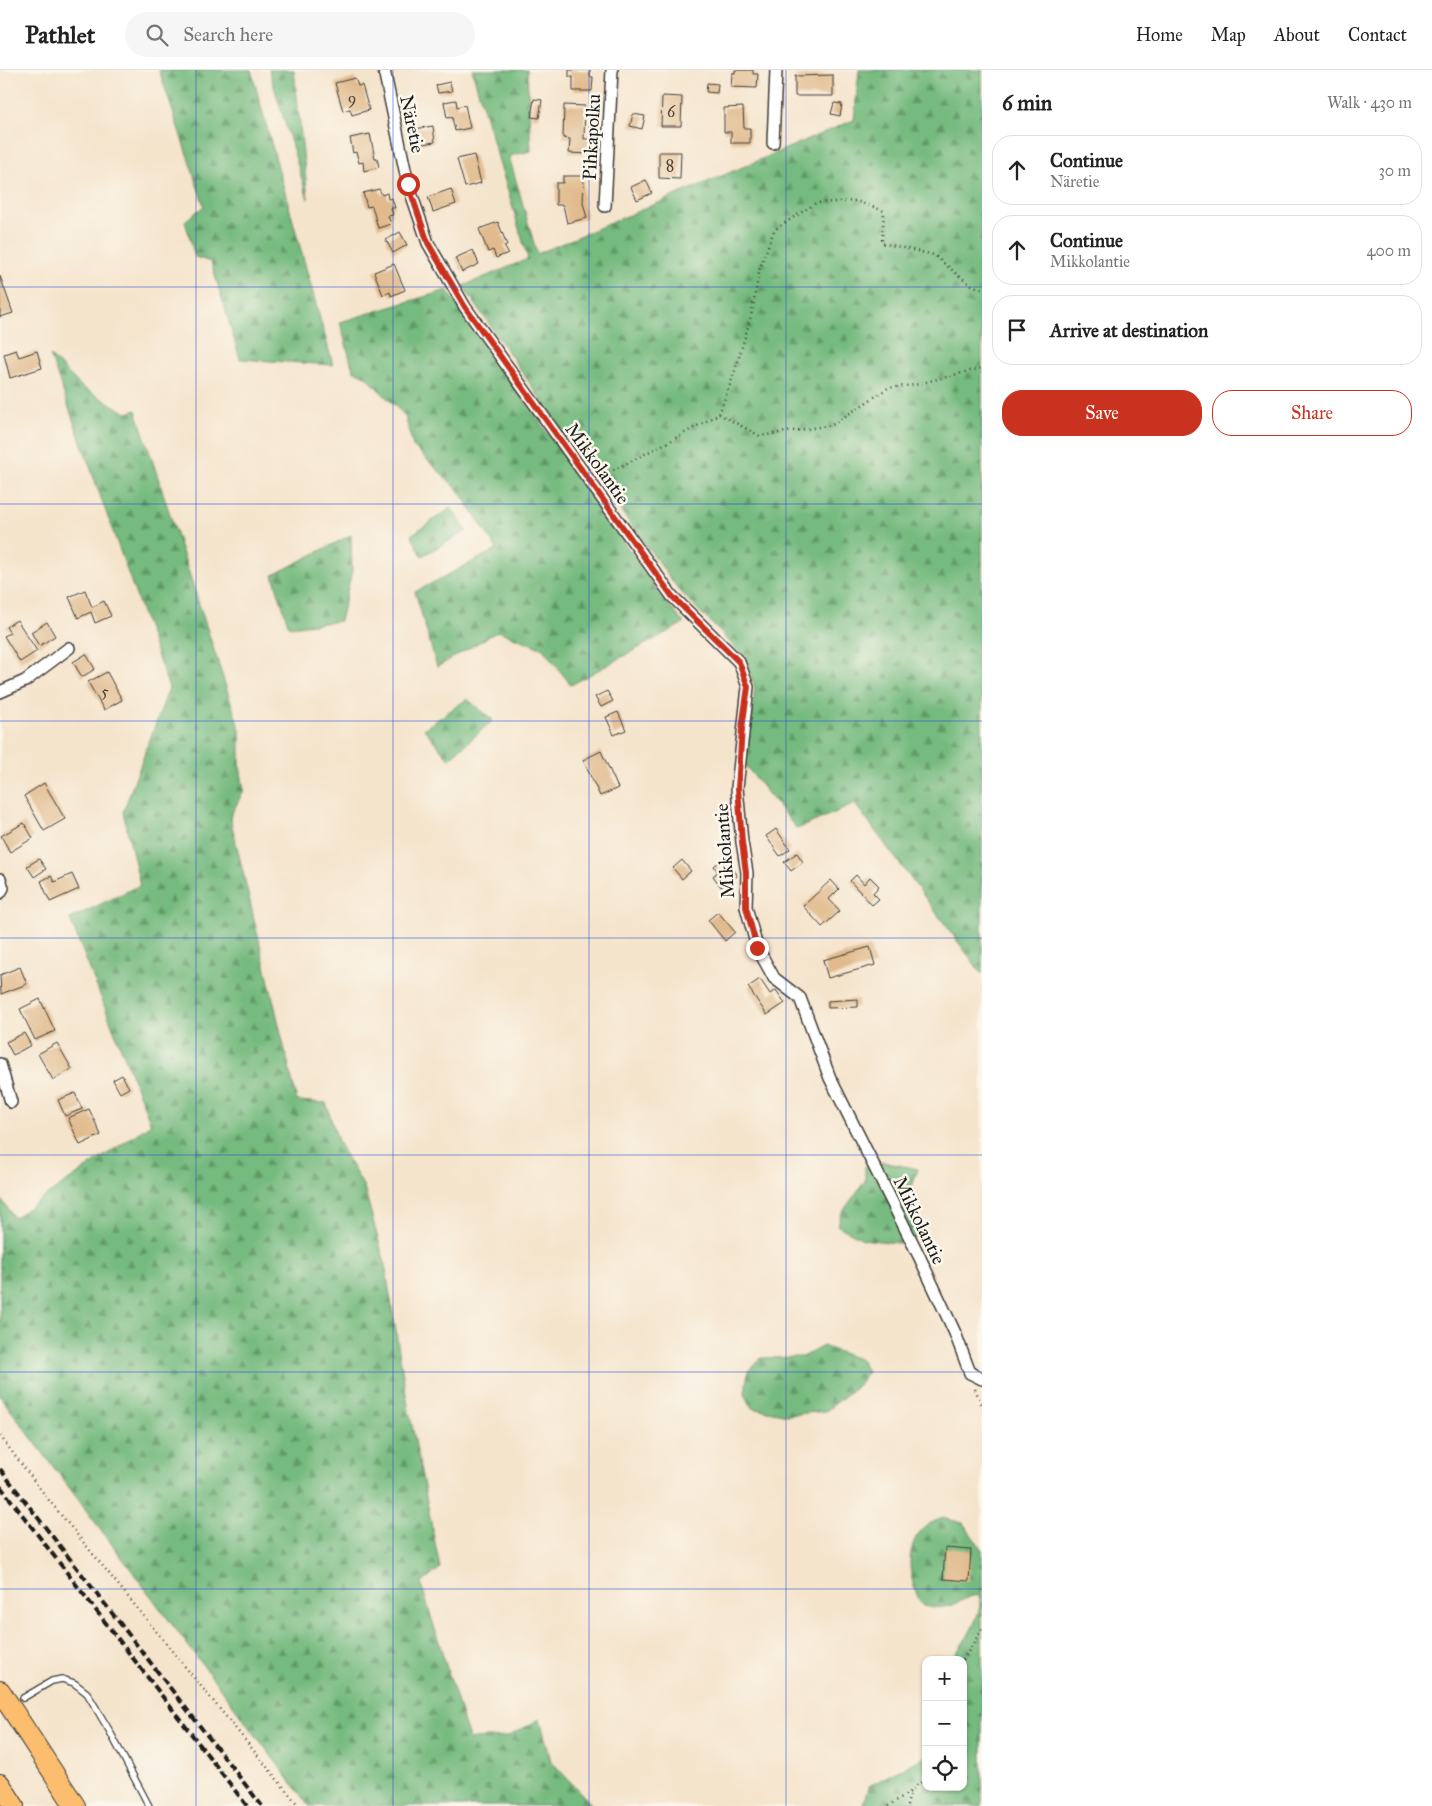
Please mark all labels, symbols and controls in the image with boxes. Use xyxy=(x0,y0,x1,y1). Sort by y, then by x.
search box xyxy=(125,12,475,57)
text: Pathlet xyxy=(25,20,95,50)
icon: search xyxy=(143,21,171,49)
text: Search here xyxy=(183,23,273,46)
text: Home xyxy=(1136,24,1183,46)
text: Map xyxy=(1211,24,1246,46)
text: About xyxy=(1274,24,1320,46)
text: Contact xyxy=(1348,24,1407,46)
house number: 9 xyxy=(348,89,356,108)
text: 6 min xyxy=(1002,90,1052,116)
street label: Näretie xyxy=(395,93,430,155)
street label: Pihkapolku xyxy=(578,93,605,181)
text: Walk · 430 m xyxy=(1327,93,1412,112)
house number: 6 xyxy=(667,102,676,121)
text: Continue xyxy=(1050,149,1123,172)
house number: 8 xyxy=(666,156,674,175)
icon: ahead xyxy=(1003,156,1031,184)
text: 30 m xyxy=(1378,161,1411,180)
text: Näretie xyxy=(1050,172,1099,191)
route start xyxy=(397,173,420,196)
text: Continue xyxy=(1050,229,1123,252)
icon: ahead xyxy=(1003,236,1031,264)
text: 400 m xyxy=(1367,241,1411,260)
text: Mikkolantie xyxy=(1050,252,1130,271)
icon: arrive xyxy=(1003,316,1031,344)
text: Arrive at destination xyxy=(1050,319,1208,342)
button: Save xyxy=(1002,390,1202,436)
button: Share xyxy=(1212,390,1412,436)
street label: Mikkolantie xyxy=(560,418,635,509)
house number: 5 xyxy=(101,682,109,701)
street label: Mikkolantie xyxy=(710,803,739,899)
route end xyxy=(746,937,769,960)
street label: Mikkolantie xyxy=(888,1172,951,1268)
map controls xyxy=(922,1656,967,1791)
button: + xyxy=(922,1656,967,1701)
button: − xyxy=(922,1701,967,1746)
button: locate xyxy=(922,1746,967,1791)

